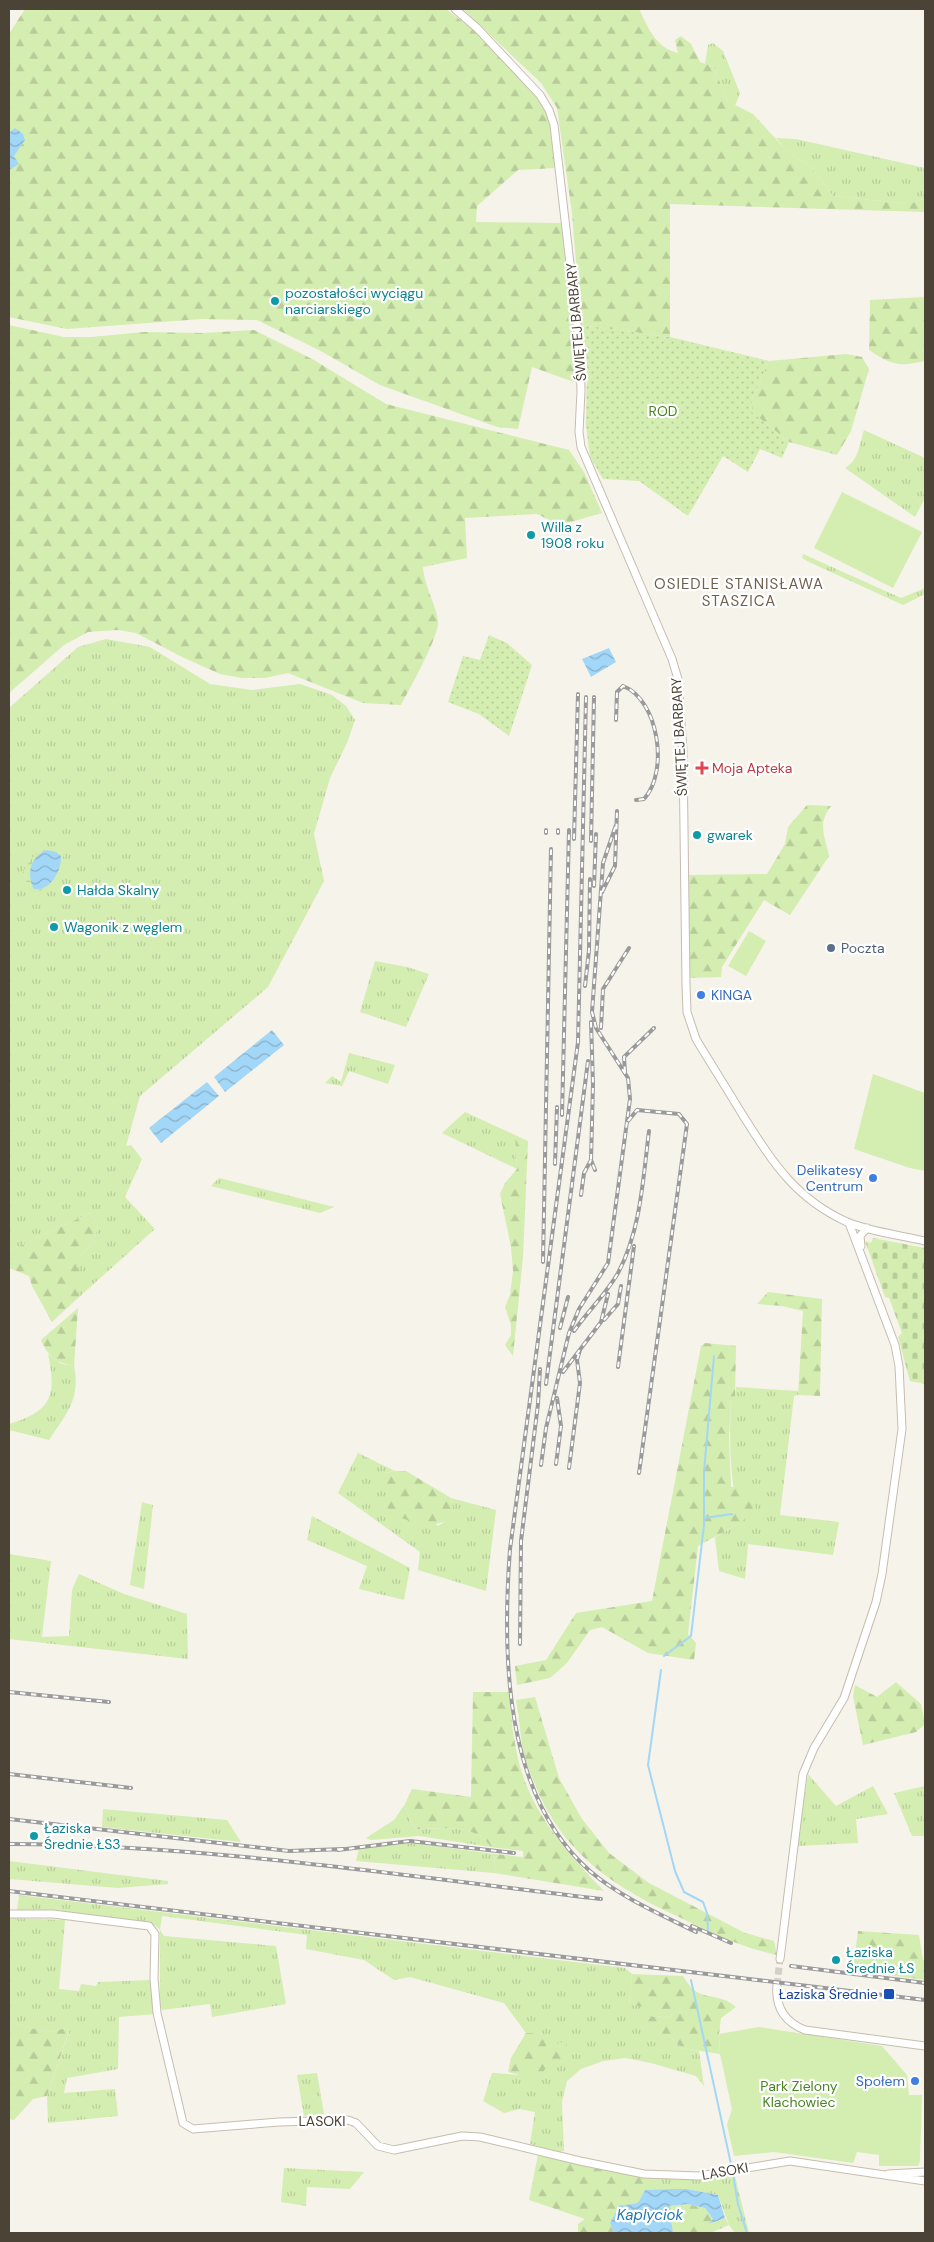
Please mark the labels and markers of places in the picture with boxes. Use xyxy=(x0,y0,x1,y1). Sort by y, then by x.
place label: pozostałości wyciągu narciarskiego xyxy=(285,284,423,318)
marker: pozostałości wyciągu narciarskiego xyxy=(269,295,281,307)
place label: Willa z 1908 roku xyxy=(541,518,604,552)
marker: Willa z 1908 roku xyxy=(525,529,537,541)
place label: Moja Apteka xyxy=(712,759,792,777)
marker: Moja Apteka xyxy=(696,762,708,774)
place label: gwarek xyxy=(707,826,753,844)
marker: gwarek xyxy=(691,829,703,841)
place label: Hałda Skalny xyxy=(77,881,159,899)
marker: Hałda Skalny xyxy=(61,884,73,896)
place label: Wagonik z węglem xyxy=(64,918,182,936)
marker: Wagonik z węglem xyxy=(48,921,60,933)
place label: Poczta xyxy=(841,939,885,957)
marker: Poczta xyxy=(825,942,837,954)
place label: KINGA xyxy=(711,986,752,1004)
marker: KINGA xyxy=(695,989,707,1001)
place label: Delikatesy Centrum xyxy=(797,1161,863,1195)
marker: Delikatesy Centrum xyxy=(867,1172,879,1184)
place label: Łaziska Średnie ŁS3 xyxy=(44,1819,121,1853)
marker: Łaziska Średnie ŁS3 xyxy=(28,1830,40,1842)
place label: Łaziska Średnie ŁS xyxy=(846,1943,914,1977)
marker: Łaziska Średnie ŁS xyxy=(830,1954,842,1966)
place label: Łaziska Średnie xyxy=(778,1985,878,2003)
marker: Łaziska Średnie xyxy=(882,1987,896,2001)
place label: Społem xyxy=(856,2072,905,2090)
marker: Społem xyxy=(909,2075,921,2087)

